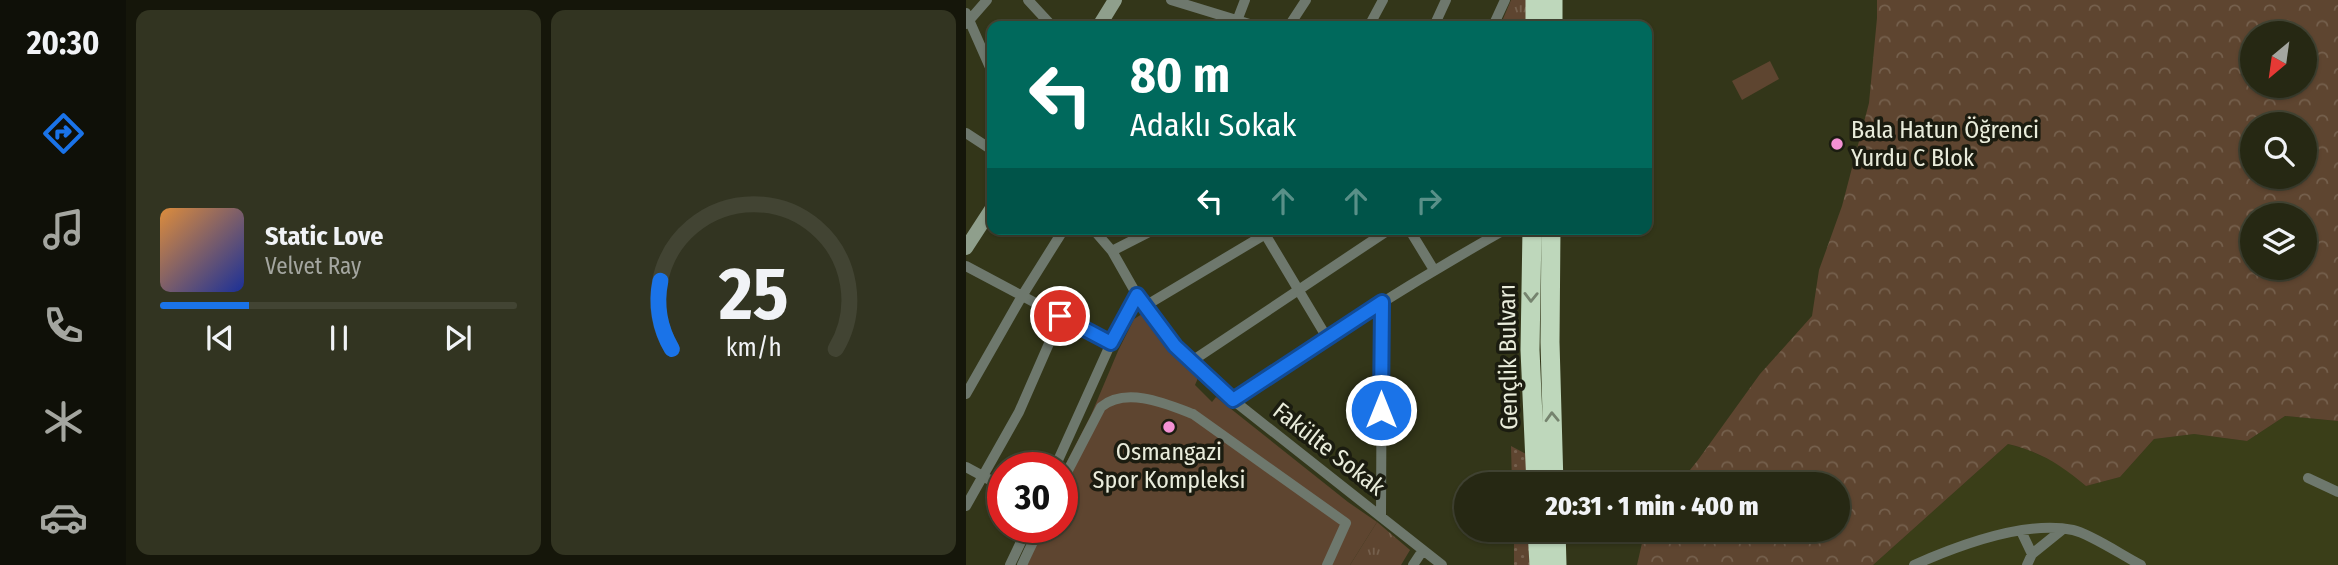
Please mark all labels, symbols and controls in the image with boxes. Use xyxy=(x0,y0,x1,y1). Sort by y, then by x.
north arrow xyxy=(2240,21,2317,98)
map controls xyxy=(2240,21,2317,280)
text: 20:30 xyxy=(27,24,99,62)
text: 80 m xyxy=(1130,46,1230,105)
icon: left xyxy=(1015,49,1106,140)
text: Adaklı Sokak xyxy=(1130,106,1296,144)
icon: directions xyxy=(39,109,88,158)
button: search xyxy=(2240,112,2317,189)
place label: Bala Hatun Öğrenci Yurdu C Blok xyxy=(1851,116,2039,172)
marker: Bala Hatun Öğrenci Yurdu C Blok xyxy=(1829,136,1845,152)
icon: left xyxy=(1191,182,1229,220)
icon: ahead xyxy=(1264,182,1302,220)
icon: ahead xyxy=(1337,182,1375,220)
icon: right xyxy=(1410,182,1448,220)
button: layers xyxy=(2240,203,2317,280)
icon: music xyxy=(39,205,88,254)
text: Static Love xyxy=(265,221,383,252)
text: 25 xyxy=(718,251,788,338)
text: Velvet Ray xyxy=(265,252,361,280)
street label: Gençlik Bulvarı xyxy=(1493,284,1523,430)
pin xyxy=(1030,286,1090,346)
one-way arrow xyxy=(1523,293,1539,303)
icon: arrive xyxy=(1041,297,1079,335)
icon: phone xyxy=(39,301,88,350)
icon: previous xyxy=(201,319,239,357)
icon: pause xyxy=(320,319,358,357)
icon: next xyxy=(439,319,477,357)
text: km/h xyxy=(726,332,781,362)
position arrow xyxy=(1344,373,1418,447)
icon: climate xyxy=(39,397,88,446)
street label: Fakülte Sokak xyxy=(1268,397,1391,502)
one-way arrow xyxy=(1545,411,1560,422)
marker: Osmangazi Spor Kompleksi xyxy=(1161,419,1177,435)
place label: Osmangazi Spor Kompleksi xyxy=(1093,438,1245,494)
speed limit sign: 30 xyxy=(987,452,1078,543)
text: 20:31 · 1 min · 400 m xyxy=(1545,491,1759,522)
icon: car xyxy=(39,493,88,542)

